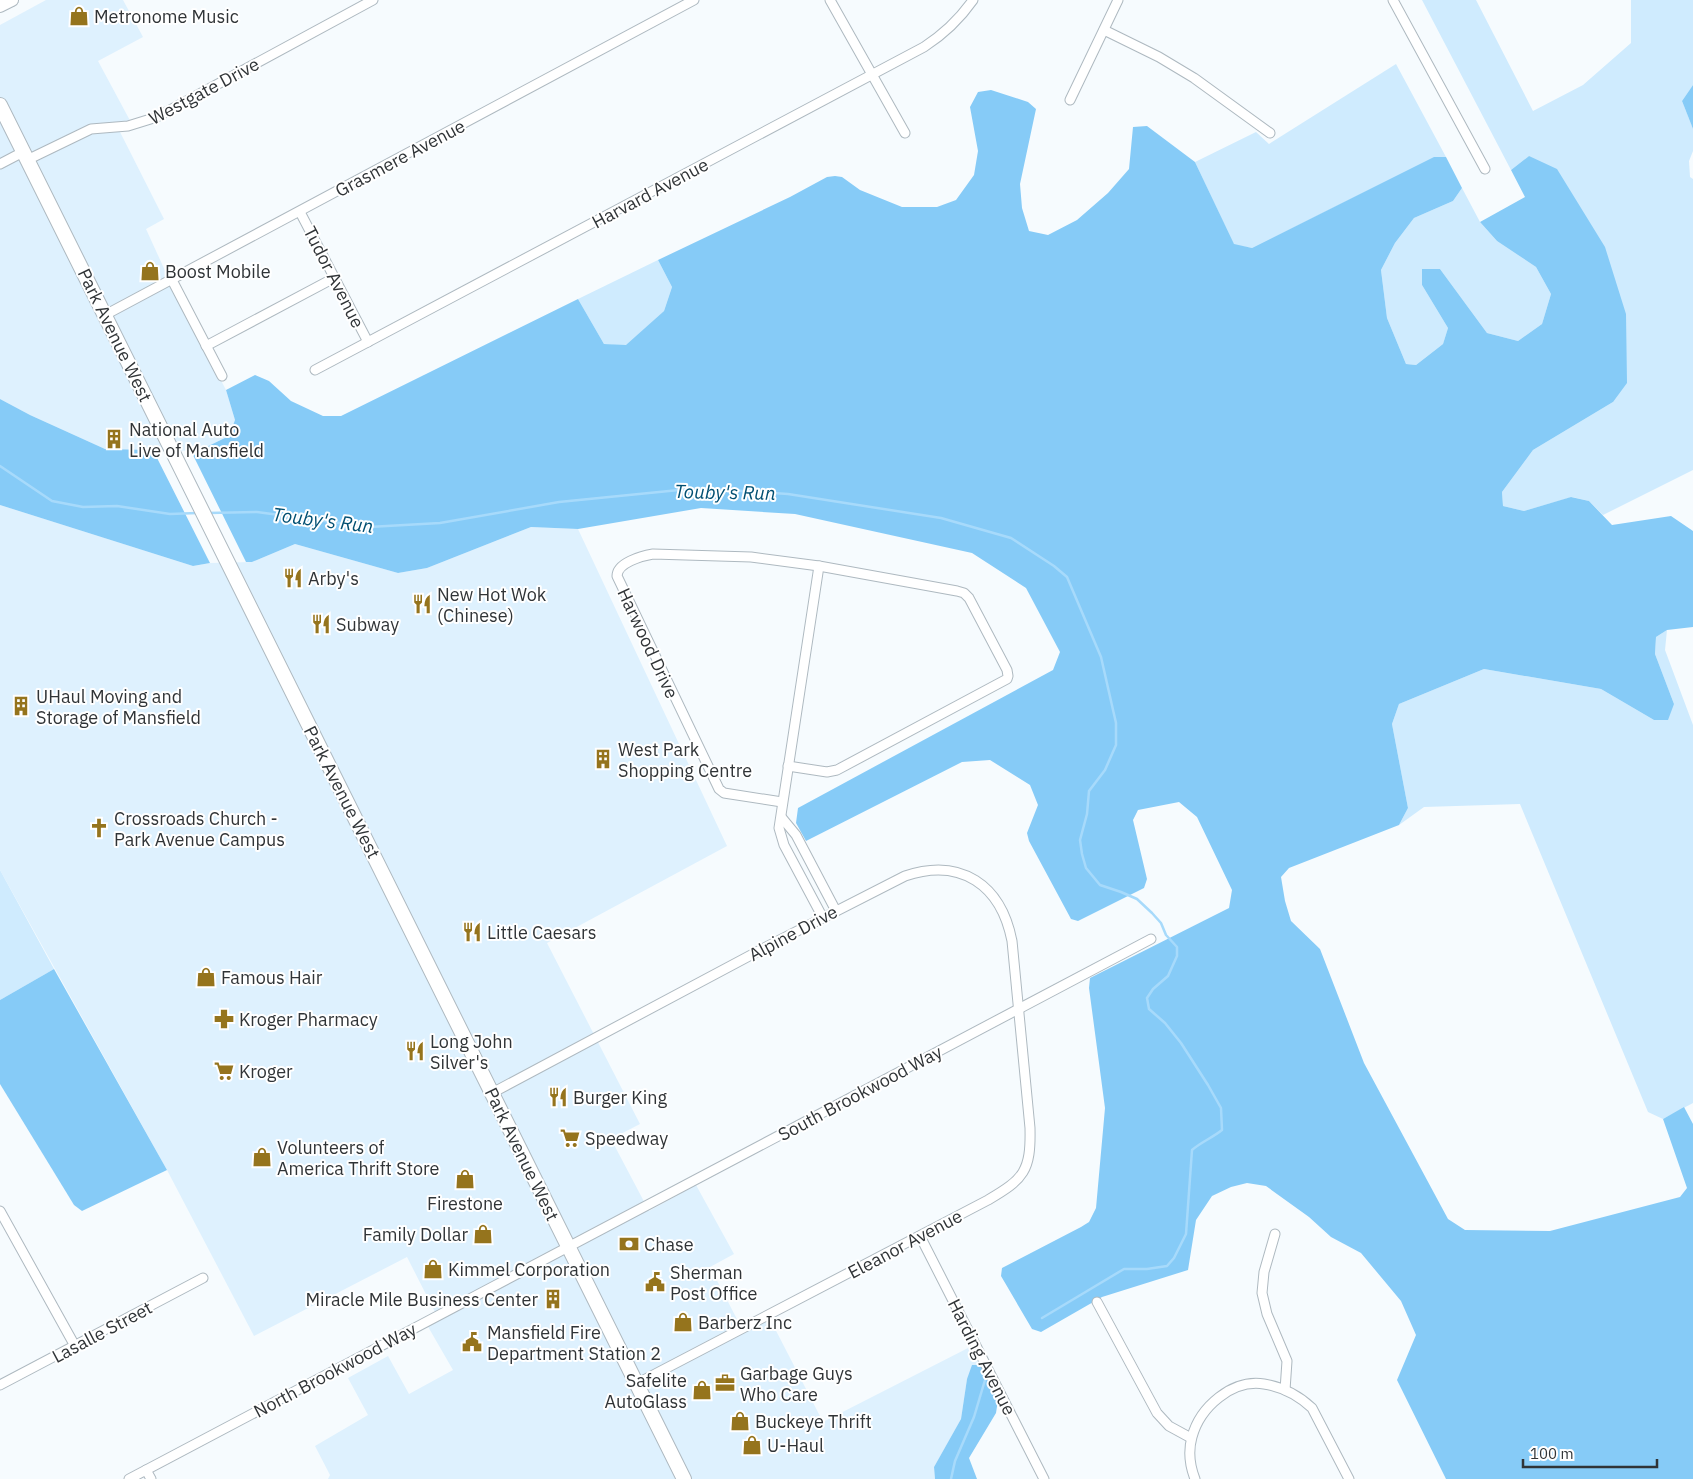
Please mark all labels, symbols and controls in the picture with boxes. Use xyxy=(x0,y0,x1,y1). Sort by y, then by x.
shop icon: Metronome Music xyxy=(68,5,90,27)
place label: Metronome Music xyxy=(94,5,239,28)
street label: Westgate Drive xyxy=(145,52,263,130)
street label: Grasmere Avenue xyxy=(331,114,469,202)
street label: Harvard Avenue xyxy=(588,153,712,233)
street label: Tudor Avenue xyxy=(299,222,370,332)
shop icon: Boost Mobile xyxy=(139,260,161,282)
place label: Boost Mobile xyxy=(165,260,271,283)
street label: Park Avenue West xyxy=(73,265,157,405)
place label: National Auto Live of Mansfield xyxy=(129,418,264,462)
building icon: National Auto Live of Mansfield xyxy=(103,428,125,450)
water label: Touby's Run xyxy=(674,479,776,505)
water label: Touby's Run xyxy=(271,502,375,538)
restaurant icon: Arby's xyxy=(282,567,304,589)
place label: Arby's xyxy=(308,567,359,590)
place label: New Hot Wok (Chinese) xyxy=(437,583,547,627)
street label: Harwood Drive xyxy=(612,584,684,702)
restaurant icon: New Hot Wok (Chinese) xyxy=(411,593,433,615)
restaurant icon: Subway xyxy=(310,613,332,635)
place label: Subway xyxy=(336,613,399,636)
place label: UHaul Moving and Storage of Mansfield xyxy=(36,685,201,729)
building icon: UHaul Moving and Storage of Mansfield xyxy=(10,695,32,717)
street label: Park Avenue West xyxy=(299,722,385,862)
place label: West Park Shopping Centre xyxy=(618,738,752,782)
building icon: West Park Shopping Centre xyxy=(592,748,614,770)
place label: Crossroads Church - Park Avenue Campus xyxy=(114,807,285,851)
church icon: Crossroads Church - Park Avenue Campus xyxy=(88,817,110,839)
street label: Alpine Drive xyxy=(745,900,842,966)
restaurant icon: Little Caesars xyxy=(461,921,483,943)
place label: Little Caesars xyxy=(487,921,596,944)
shop icon: Famous Hair xyxy=(195,966,217,988)
place label: Famous Hair xyxy=(221,966,323,989)
pharmacy icon: Kroger Pharmacy xyxy=(213,1008,235,1030)
place label: Kroger Pharmacy xyxy=(239,1008,378,1031)
place label: Long John Silver's xyxy=(430,1030,513,1074)
restaurant icon: Long John Silver's xyxy=(404,1040,426,1062)
street label: South Brookwood Way xyxy=(774,1040,946,1146)
supermarket icon: Kroger xyxy=(213,1060,235,1082)
place label: Kroger xyxy=(239,1060,293,1083)
street label: Park Avenue West xyxy=(480,1084,564,1224)
restaurant icon: Burger King xyxy=(547,1086,569,1108)
place label: Burger King xyxy=(573,1086,667,1109)
supermarket icon: Speedway xyxy=(559,1127,581,1149)
place label: Speedway xyxy=(585,1127,668,1150)
place label: Volunteers of America Thrift Store xyxy=(277,1136,439,1180)
shop icon: Volunteers of America Thrift Store xyxy=(251,1146,273,1168)
shop icon: Firestone xyxy=(454,1168,476,1190)
place label: Firestone xyxy=(427,1192,503,1215)
street label: Eleanor Avenue xyxy=(844,1204,966,1284)
place label: Family Dollar xyxy=(363,1223,468,1246)
shop icon: Family Dollar xyxy=(472,1223,494,1245)
bank icon: Chase xyxy=(618,1233,640,1255)
place label: Chase xyxy=(644,1233,694,1256)
shop icon: Kimmel Corporation xyxy=(422,1258,444,1280)
place label: Kimmel Corporation xyxy=(448,1258,610,1281)
place label: Sherman Post Office xyxy=(670,1261,758,1305)
public building icon: Sherman Post Office xyxy=(644,1271,666,1293)
place label: Miracle Mile Business Center xyxy=(305,1288,538,1311)
building icon: Miracle Mile Business Center xyxy=(542,1288,564,1310)
street label: Harding Avenue xyxy=(943,1295,1021,1419)
street label: Lasalle Street xyxy=(48,1296,156,1368)
shop icon: Barberz Inc xyxy=(672,1311,694,1333)
place label: Barberz Inc xyxy=(698,1311,792,1334)
street label: North Brookwood Way xyxy=(250,1317,420,1423)
place label: Mansfield Fire Department Station 2 xyxy=(487,1321,661,1365)
public building icon: Mansfield Fire Department Station 2 xyxy=(461,1331,483,1353)
place label: Garbage Guys Who Care xyxy=(740,1362,853,1406)
place label: Safelite AutoGlass xyxy=(604,1369,687,1413)
office icon: Garbage Guys Who Care xyxy=(714,1372,736,1394)
shop icon: Safelite AutoGlass xyxy=(691,1379,713,1401)
shop icon: Buckeye Thrift xyxy=(729,1410,751,1432)
place label: Buckeye Thrift xyxy=(755,1410,872,1433)
shop icon: U-Haul xyxy=(741,1434,763,1456)
place label: U-Haul xyxy=(767,1434,824,1457)
scale bar xyxy=(1523,1436,1657,1468)
text: 100 m xyxy=(1530,1444,1574,1463)

